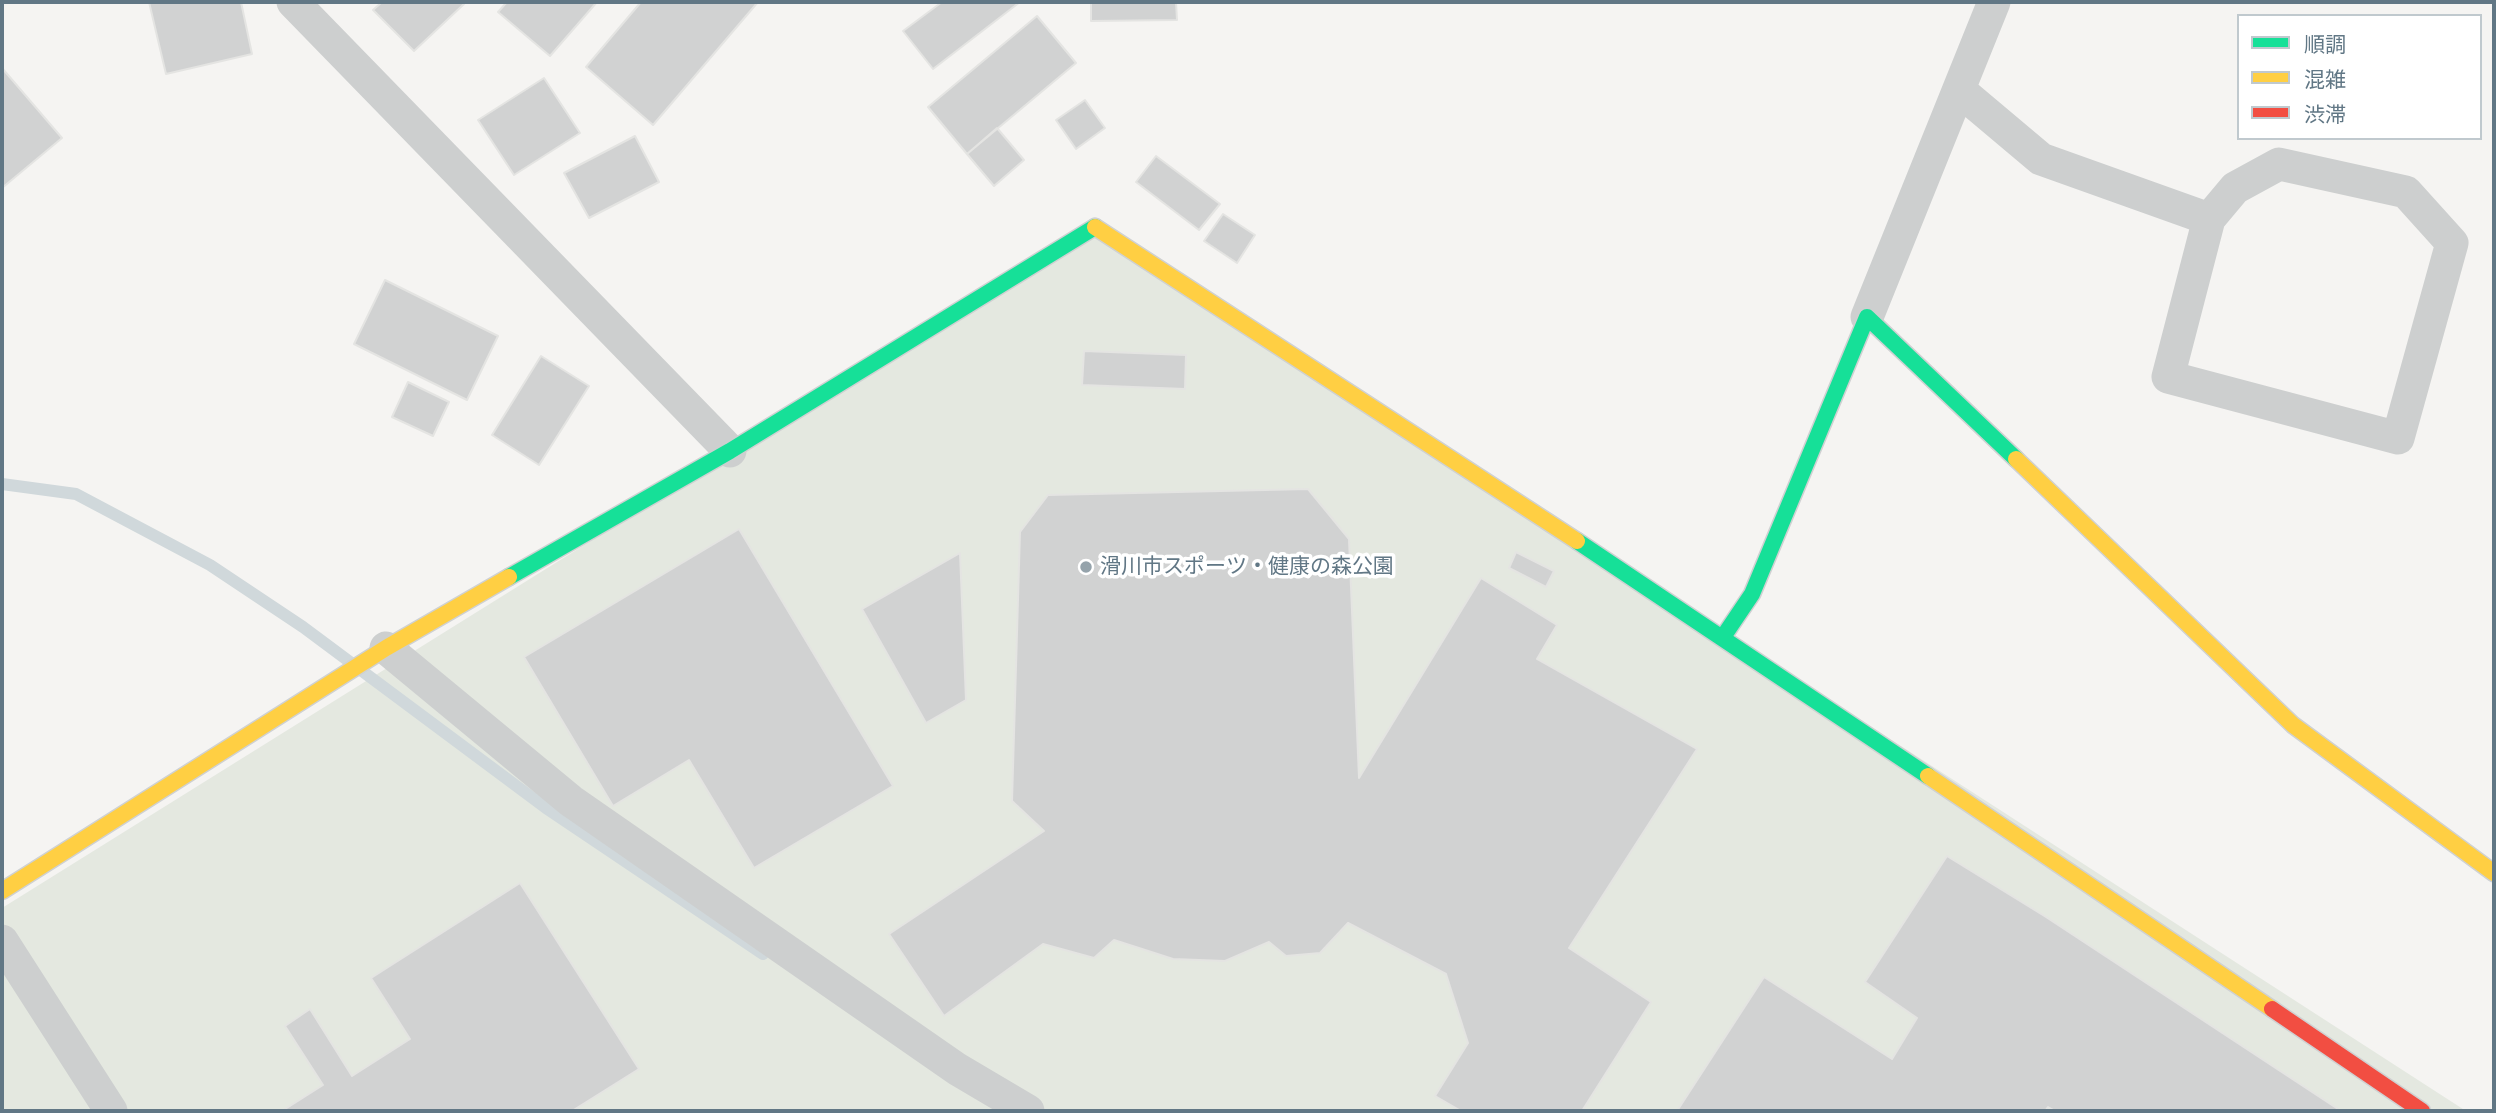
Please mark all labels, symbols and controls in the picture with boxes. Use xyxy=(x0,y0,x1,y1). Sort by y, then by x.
legend xyxy=(2237,14,2482,140)
text: 順調 xyxy=(2304,33,2346,57)
text: 混雑 xyxy=(2304,68,2346,92)
text: 渋滞 xyxy=(2304,103,2346,127)
place label: 滑川市スポーツ・健康の森公園 xyxy=(1100,554,1394,580)
marker: 滑川市スポーツ・健康の森公園 xyxy=(1078,559,1094,575)

